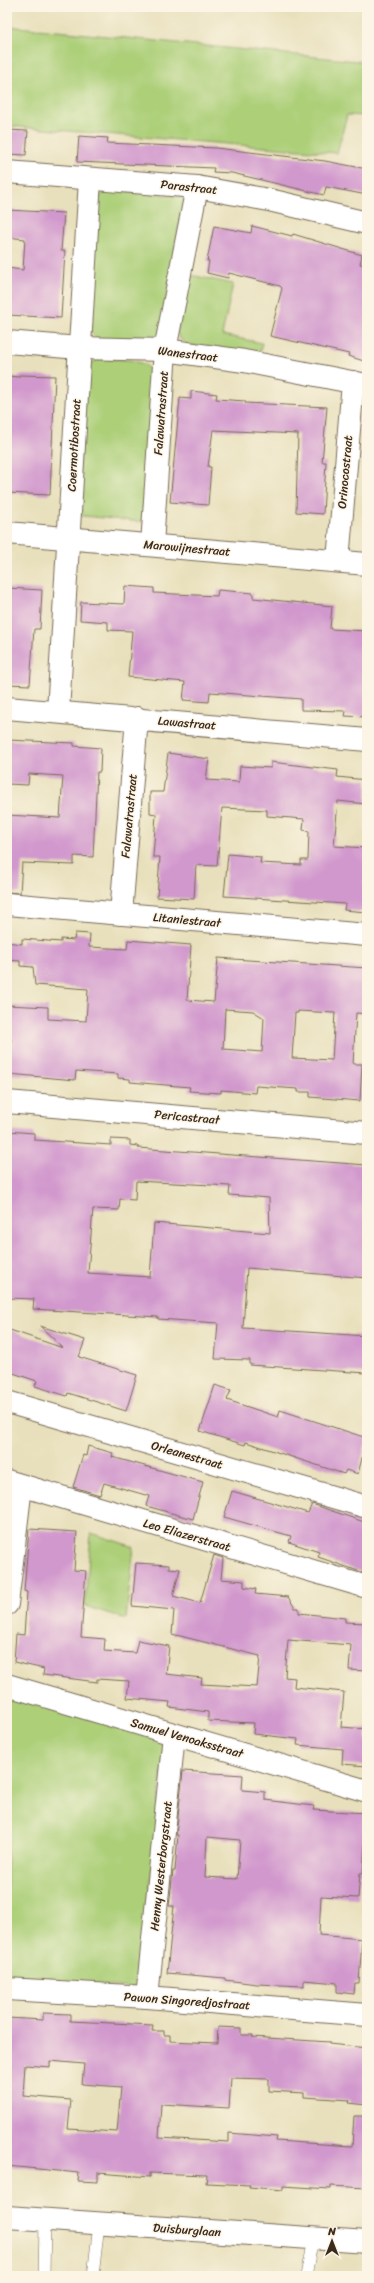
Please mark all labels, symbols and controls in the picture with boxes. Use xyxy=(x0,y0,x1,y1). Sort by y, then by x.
street label: Parastraat xyxy=(160,173,218,201)
street label: Wanestraat xyxy=(157,339,219,369)
street label: Falawatrastraat xyxy=(147,370,175,456)
street label: Coermotibostraat xyxy=(61,398,87,492)
street label: Orinocostraat xyxy=(331,434,359,510)
street label: Marowijnestraat xyxy=(143,533,231,563)
street label: Lawastraat xyxy=(157,709,217,737)
street label: Falawatrastraat xyxy=(114,773,144,859)
street label: Litaniestraat xyxy=(152,906,223,934)
street label: Pericastraat xyxy=(153,1103,222,1131)
street label: Orleanestraat xyxy=(149,1434,225,1476)
street label: Leo Eliazerstraat xyxy=(141,1512,233,1558)
street label: Samuel Venoaksstraat xyxy=(128,1711,247,1765)
street label: Henny Westerborgstraat xyxy=(143,1800,179,1932)
street label: Pawon Singoredjostraat xyxy=(123,1986,251,2016)
street label: Duisburglaan xyxy=(152,2217,222,2243)
north arrow xyxy=(312,2221,352,2261)
text: N xyxy=(327,2222,336,2241)

